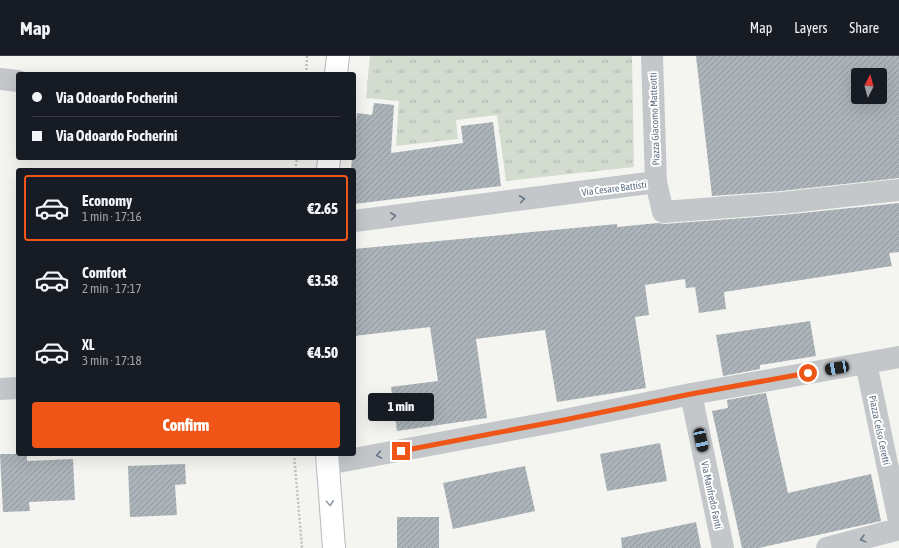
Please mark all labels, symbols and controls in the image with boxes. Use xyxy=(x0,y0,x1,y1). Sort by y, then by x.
text: Map xyxy=(20,17,51,39)
text: Map xyxy=(750,20,772,36)
text: Layers xyxy=(794,20,827,36)
text: Share xyxy=(849,20,879,36)
north arrow xyxy=(851,68,887,104)
map controls xyxy=(851,68,887,104)
street label: Piazza Giacomo Matteotti xyxy=(647,72,662,166)
text: Via Odoardo Focherini xyxy=(56,89,177,106)
text: Via Odoardo Focherini xyxy=(56,127,177,144)
street label: Via Cesare Battisti xyxy=(581,179,647,198)
icon: car xyxy=(34,190,70,226)
text: Economy xyxy=(82,192,132,209)
one-way arrow xyxy=(519,195,525,204)
text: €2.65 xyxy=(307,200,338,217)
text: 1 min · 17:16 xyxy=(82,209,142,224)
one-way arrow xyxy=(390,212,396,221)
icon: car xyxy=(34,262,70,298)
text: Comfort xyxy=(82,264,126,281)
text: €3.58 xyxy=(307,272,338,289)
text: 2 min · 17:17 xyxy=(82,281,142,296)
icon: car xyxy=(34,334,70,370)
text: XL xyxy=(82,336,95,353)
text: €4.50 xyxy=(307,344,338,361)
text: 3 min · 17:18 xyxy=(82,353,142,368)
car xyxy=(824,360,850,376)
route start xyxy=(799,364,817,382)
callout: 1 min xyxy=(368,393,434,421)
street label: Piazza Celso Ceretti xyxy=(867,394,892,466)
text: 1 min xyxy=(388,399,414,414)
button: Confirm xyxy=(32,402,340,448)
car xyxy=(693,427,709,453)
route end xyxy=(392,442,410,460)
one-way arrow xyxy=(376,450,382,458)
street label: Via Manfredo Fanti xyxy=(699,460,724,530)
one-way arrow xyxy=(326,500,335,506)
one-way arrow xyxy=(860,534,866,542)

